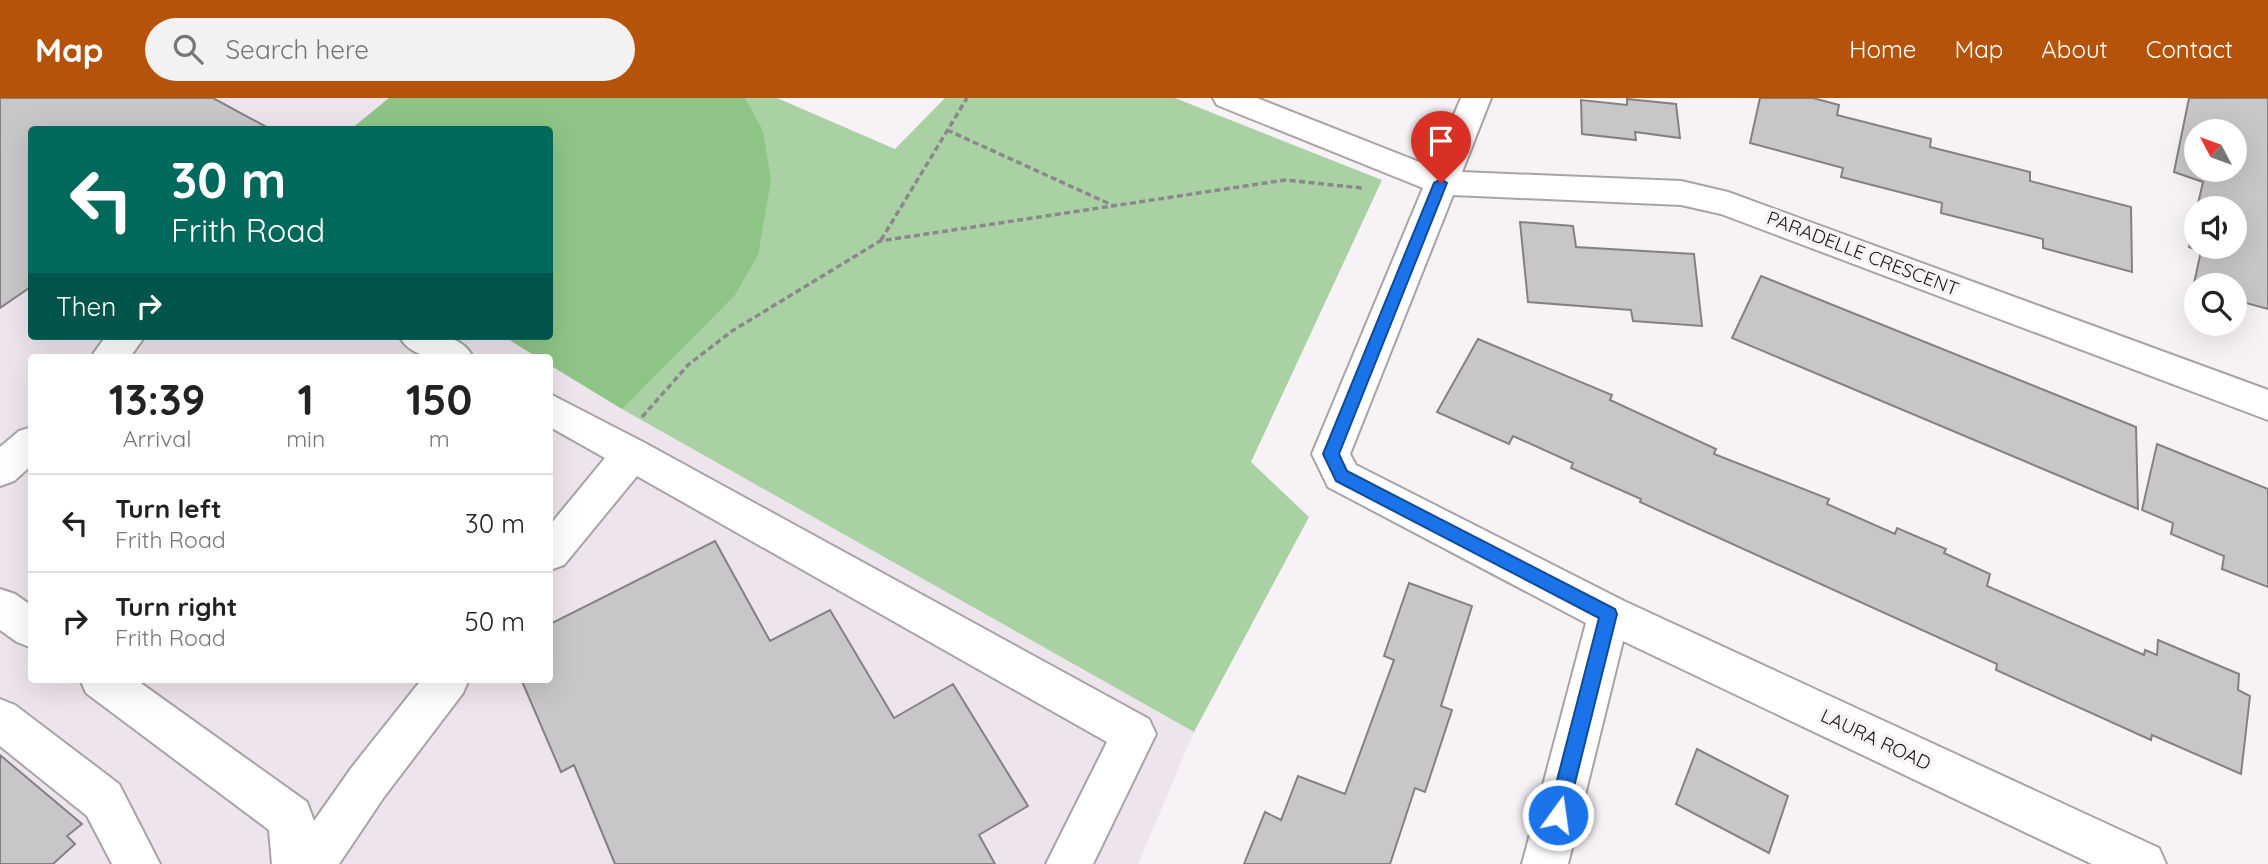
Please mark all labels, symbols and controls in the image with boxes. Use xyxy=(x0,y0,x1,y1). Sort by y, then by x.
search box xyxy=(145,18,635,81)
text: Map xyxy=(35,29,103,70)
icon: search xyxy=(169,30,207,68)
text: Search here xyxy=(225,33,369,66)
text: Home xyxy=(1849,34,1916,64)
text: Map xyxy=(1954,34,2003,64)
text: About xyxy=(2041,34,2108,64)
text: Contact xyxy=(2146,34,2233,64)
pin xyxy=(1411,111,1471,183)
north arrow xyxy=(2184,119,2247,182)
map controls xyxy=(2184,119,2247,336)
icon: arrive xyxy=(1422,122,1460,160)
text: 30 m xyxy=(171,149,286,210)
icon: left xyxy=(56,154,147,245)
button: sound xyxy=(2184,196,2247,259)
street label: PARADELLE CRESCENT xyxy=(1764,205,1962,301)
text: Frith Road xyxy=(171,210,325,250)
button: search xyxy=(2184,273,2247,336)
icon: right xyxy=(130,287,168,325)
text: Then xyxy=(56,290,116,323)
text: 13:39 xyxy=(109,373,205,426)
text: 1 xyxy=(298,373,314,426)
text: 150 xyxy=(406,373,472,426)
text: Arrival xyxy=(123,424,192,453)
text: min xyxy=(286,424,325,453)
text: m xyxy=(429,424,450,453)
text: Turn left xyxy=(115,492,222,525)
icon: left xyxy=(56,504,94,542)
text: 30 m xyxy=(465,507,525,540)
text: Frith Road xyxy=(115,525,226,554)
text: Turn right xyxy=(115,590,237,623)
icon: right xyxy=(56,602,94,640)
text: 50 m xyxy=(465,605,525,638)
text: Frith Road xyxy=(115,623,226,652)
street label: LAURA ROAD xyxy=(1817,703,1935,775)
position arrow xyxy=(1521,778,1595,852)

